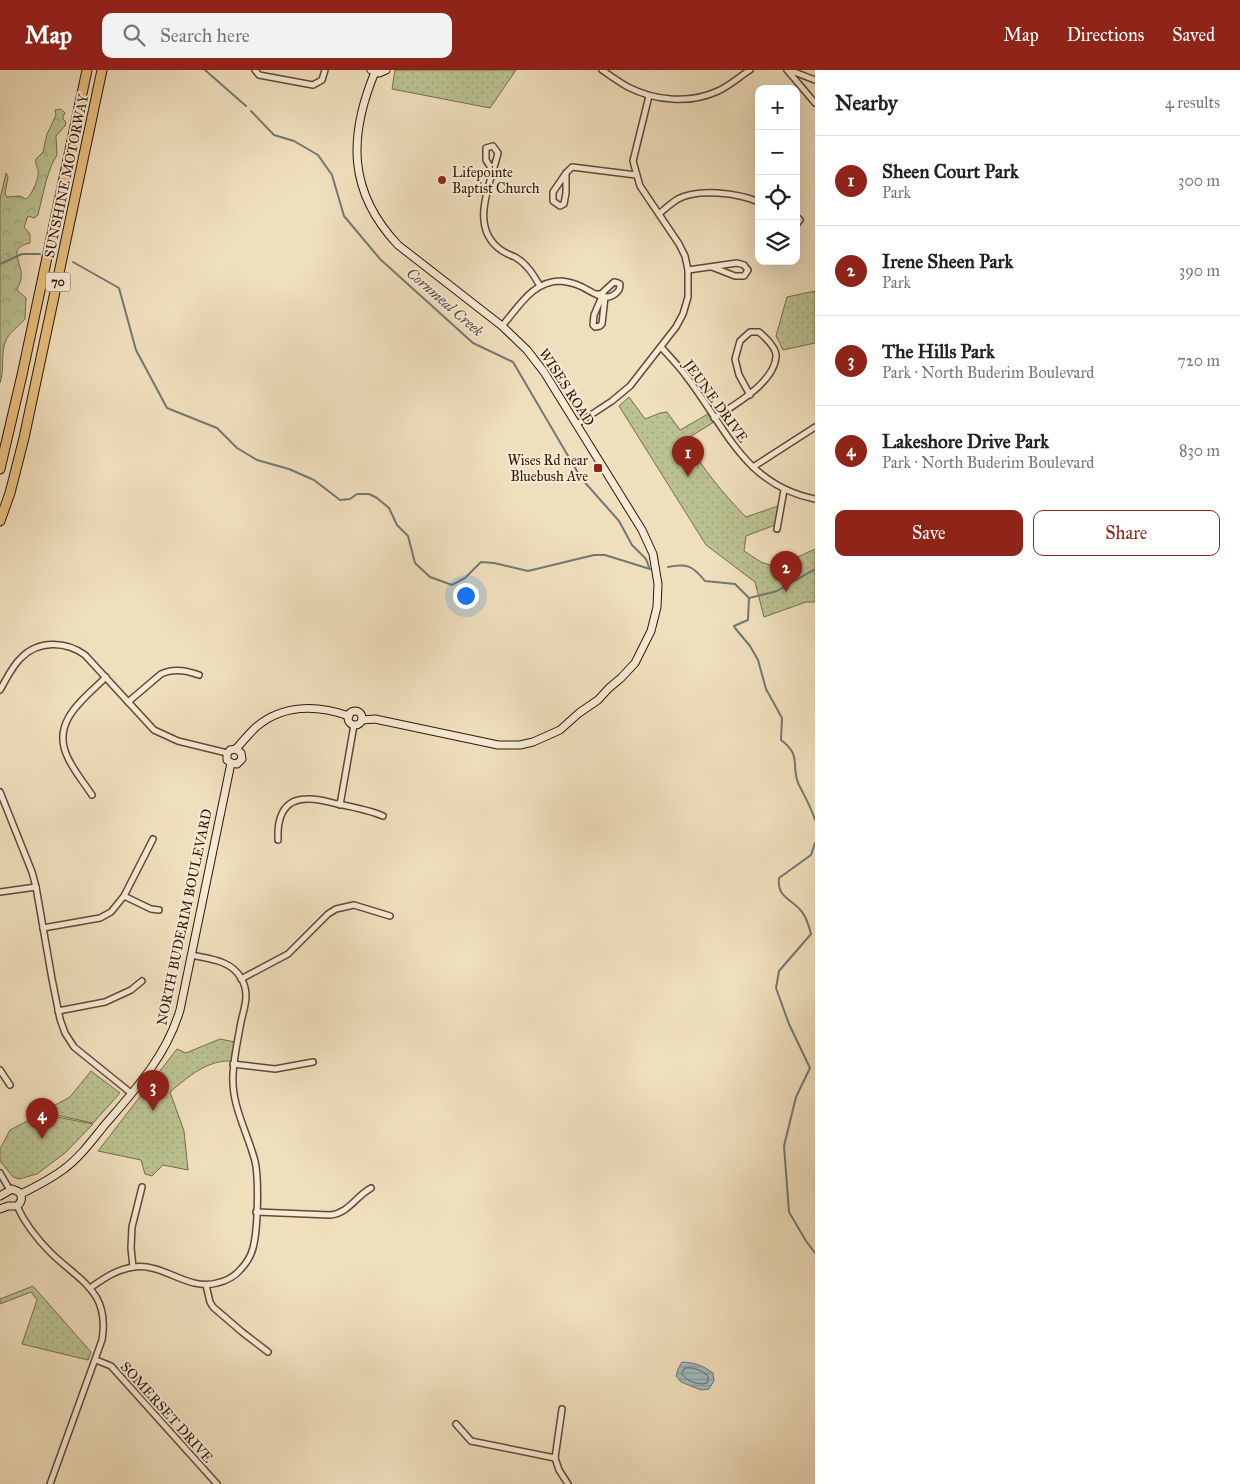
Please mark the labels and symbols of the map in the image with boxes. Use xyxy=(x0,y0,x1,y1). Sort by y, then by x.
street label: SUNSHINE MOTORWAY xyxy=(41,92,92,260)
place label: Lifepointe Baptist Church xyxy=(452,164,540,197)
marker: Lifepointe Baptist Church xyxy=(436,174,448,186)
water label: Cornmeal Creek xyxy=(403,264,487,340)
road number: 70 xyxy=(46,272,70,292)
street label: WISES ROAD xyxy=(535,345,598,429)
street label: JEUNE DRIVE xyxy=(678,355,751,447)
pin: 1 xyxy=(672,436,704,477)
place label: Wises Rd near Bluebush Ave xyxy=(507,452,589,485)
marker: Wises Rd near Bluebush Ave xyxy=(592,462,604,474)
pin: 2 xyxy=(770,551,802,592)
your location xyxy=(453,583,479,609)
street label: NORTH BUDERIM BOULEVARD xyxy=(153,807,216,1027)
pin: 3 xyxy=(137,1070,169,1111)
pin: 4 xyxy=(26,1098,58,1139)
street label: SOMERSET DRIVE xyxy=(117,1358,216,1466)

